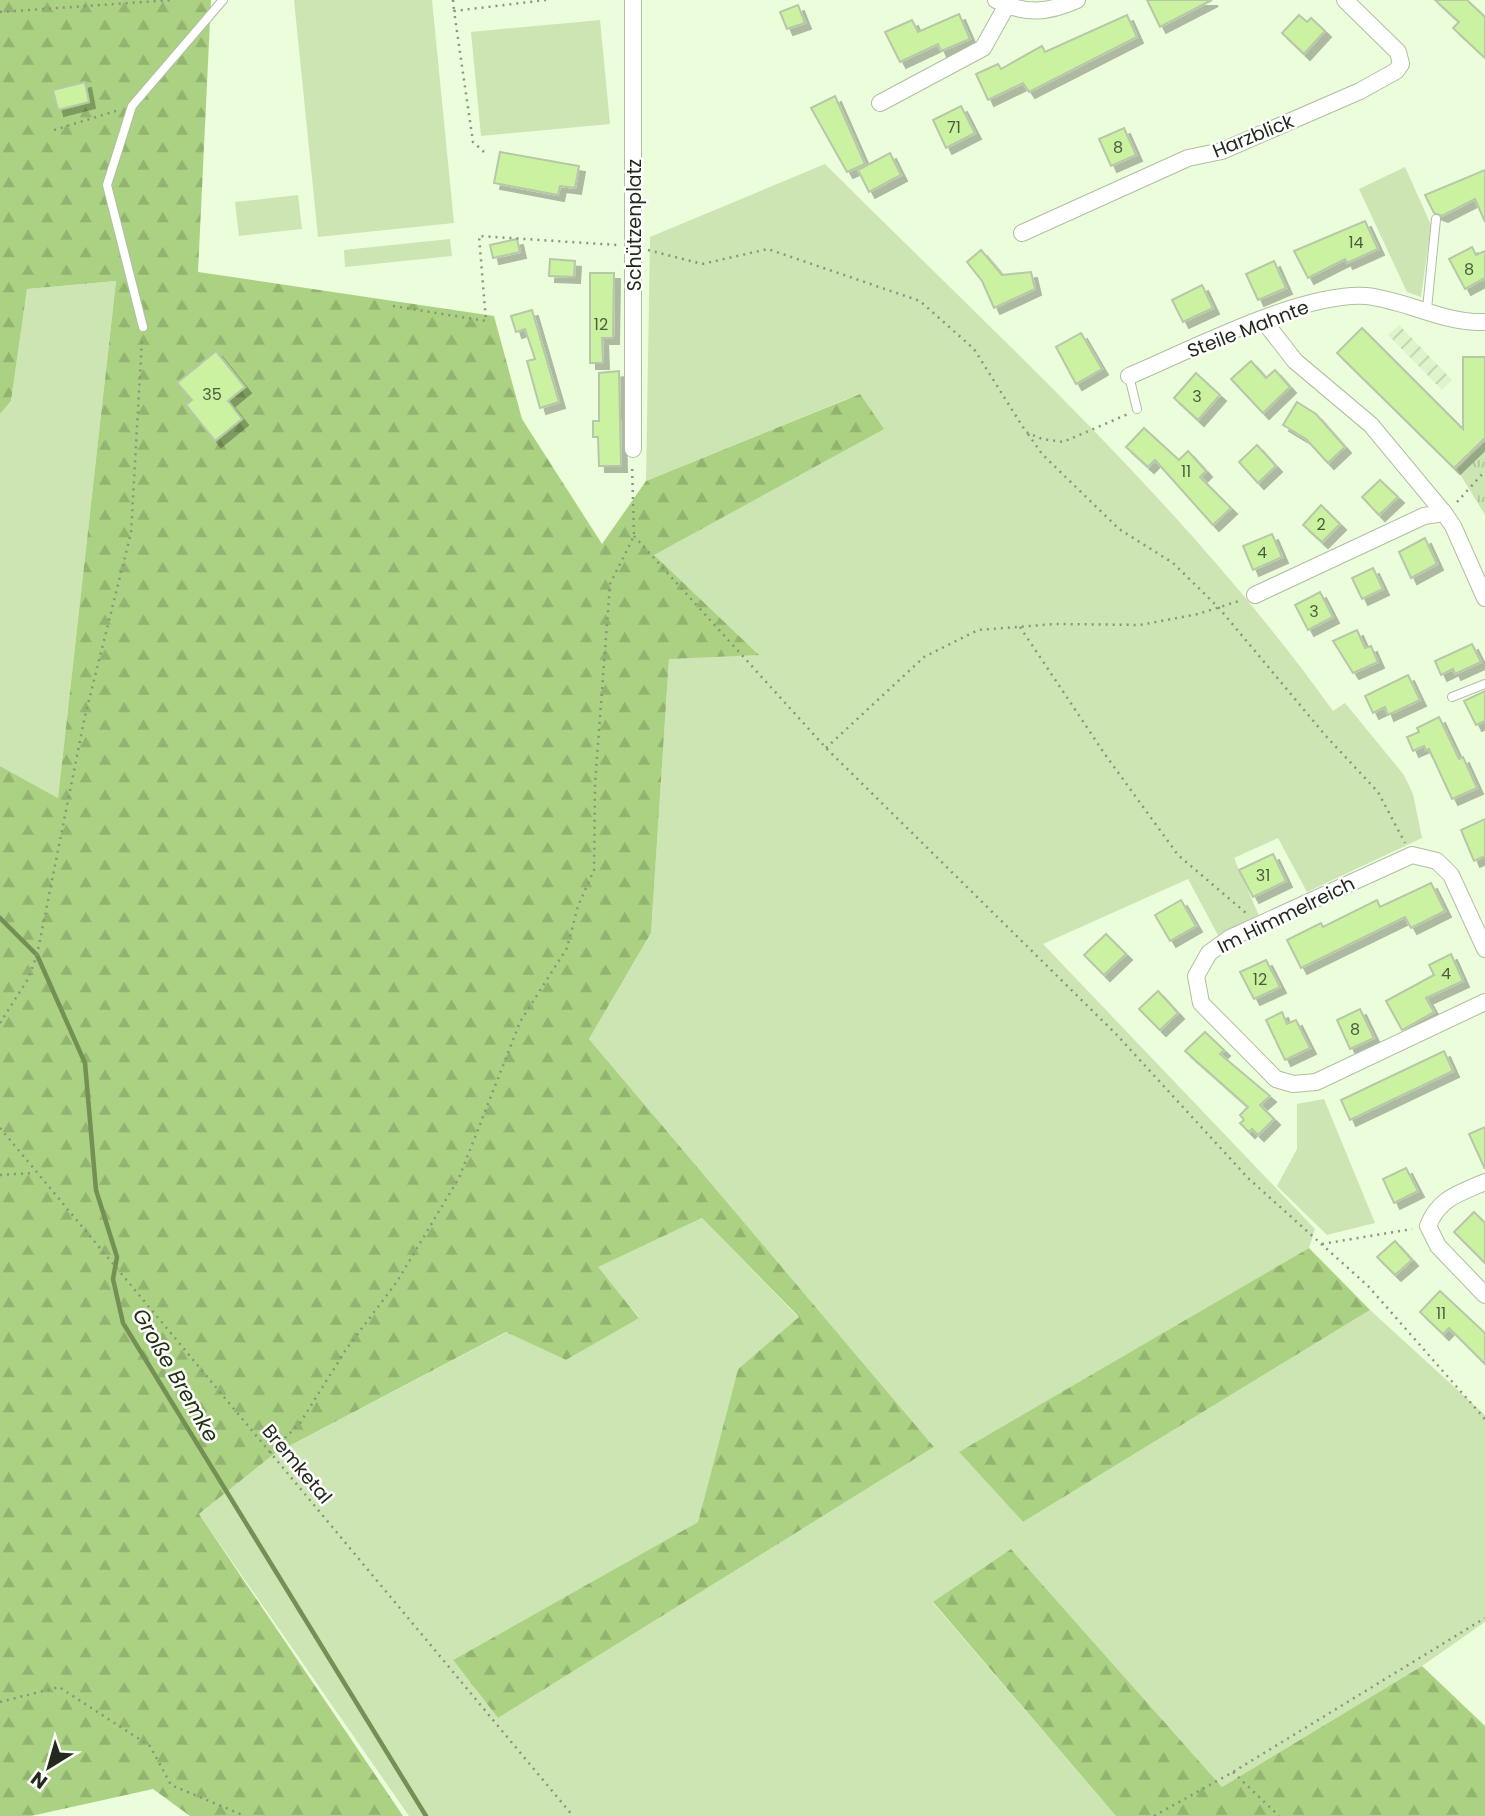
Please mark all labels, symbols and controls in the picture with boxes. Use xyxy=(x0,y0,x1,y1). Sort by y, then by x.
street label: Harzblick xyxy=(1208,107,1298,164)
house number: 71 xyxy=(947,116,961,139)
house number: 8 xyxy=(1113,136,1123,159)
street label: Schützenplatz xyxy=(621,159,648,291)
house number: 14 xyxy=(1348,231,1364,254)
house number: 8 xyxy=(1464,258,1474,281)
street label: Steile Mahnte xyxy=(1183,293,1313,365)
house number: 12 xyxy=(594,313,608,336)
house number: 35 xyxy=(202,383,222,406)
house number: 3 xyxy=(1192,385,1202,408)
house number: 11 xyxy=(1181,460,1191,483)
house number: 2 xyxy=(1316,513,1326,536)
house number: 4 xyxy=(1257,541,1267,564)
house number: 3 xyxy=(1309,600,1319,623)
house number: 31 xyxy=(1256,864,1270,887)
street label: Im Himmelreich xyxy=(1213,870,1359,960)
house number: 4 xyxy=(1441,962,1451,985)
house number: 12 xyxy=(1253,968,1267,991)
house number: 8 xyxy=(1350,1018,1360,1041)
house number: 11 xyxy=(1436,1302,1446,1325)
water label: Große Bremke xyxy=(126,1303,226,1447)
street label: Bremketal xyxy=(256,1419,338,1509)
north arrow xyxy=(14,1732,84,1802)
text: N xyxy=(25,1765,53,1795)

